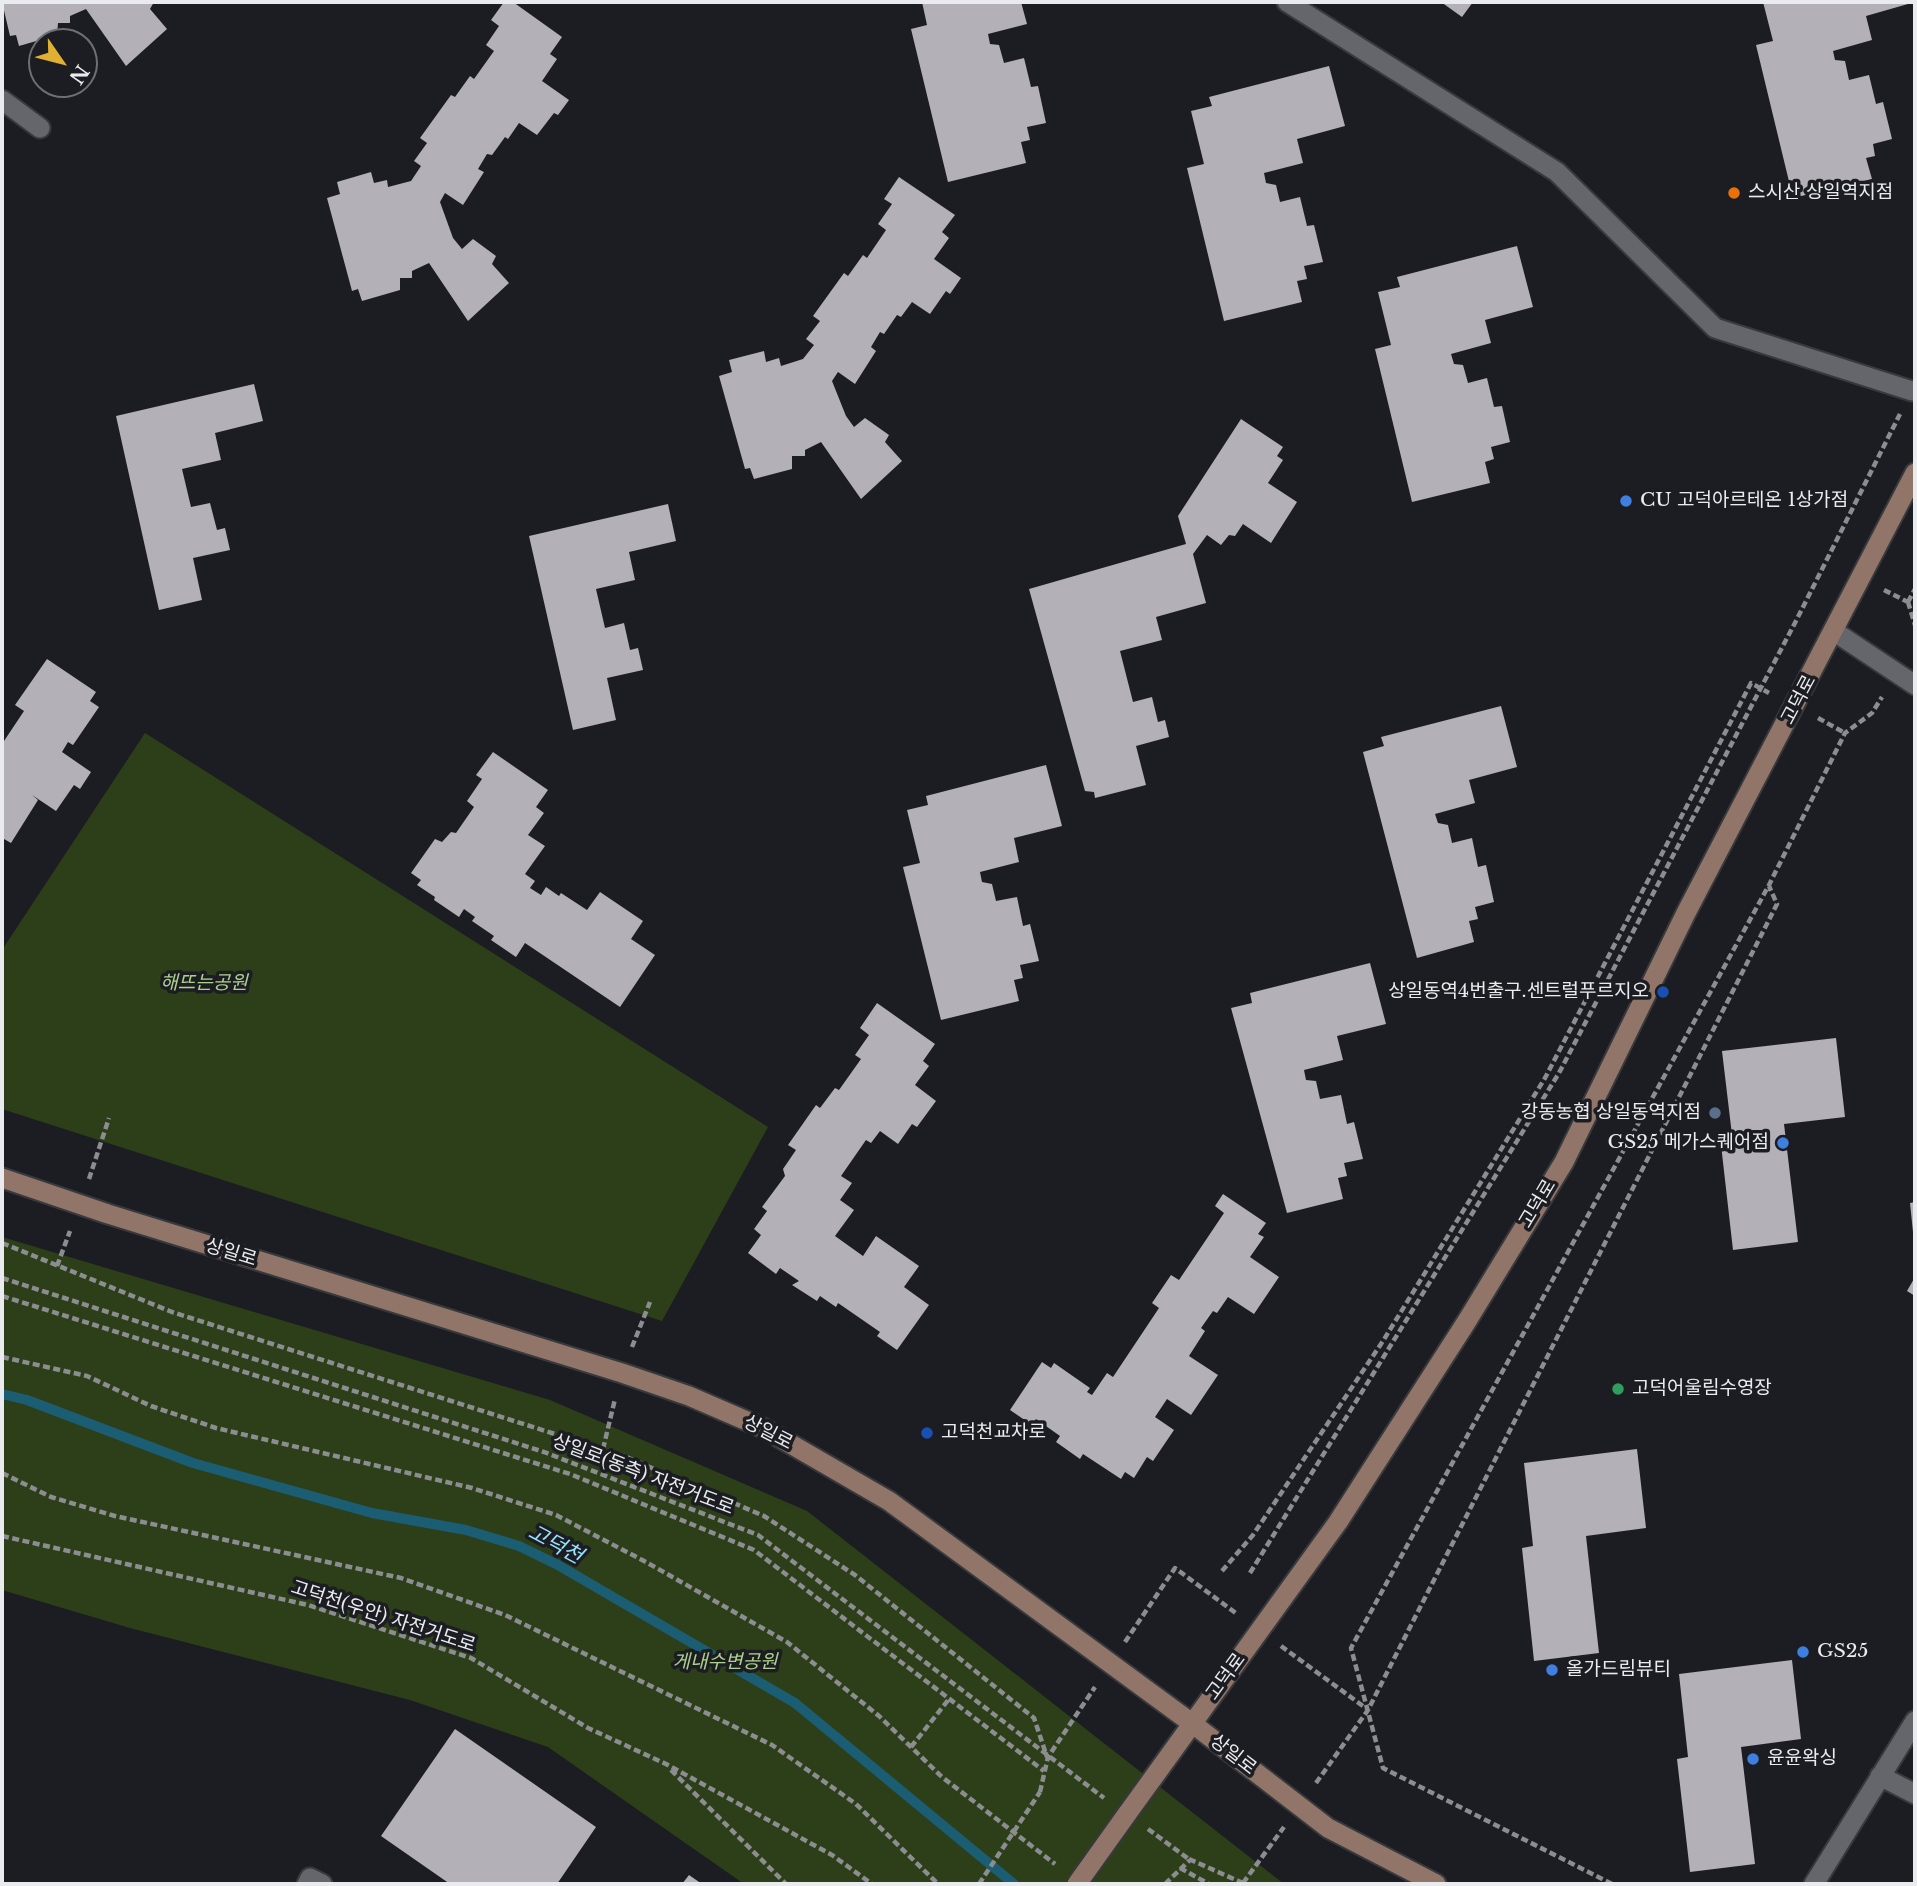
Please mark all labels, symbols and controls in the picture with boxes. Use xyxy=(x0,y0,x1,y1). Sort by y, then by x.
north arrow xyxy=(28,28,98,98)
text: N xyxy=(64,60,94,88)
place label: 스시산 상일역지점 xyxy=(1748,182,1893,204)
marker: 스시산 상일역지점 xyxy=(1726,185,1742,201)
place label: CU 고덕아르테온 1상가점 xyxy=(1640,490,1848,512)
marker: CU 고덕아르테온 1상가점 xyxy=(1618,493,1634,509)
street label: 고덕로 xyxy=(1777,671,1821,729)
park label: 해뜨는공원 xyxy=(160,973,248,995)
place label: 상일동역4번출구.센트럴푸르지오 xyxy=(1388,981,1649,1003)
marker: 상일동역4번출구.센트럴푸르지오 xyxy=(1655,984,1671,1000)
place label: 강동농협 상일동역지점 xyxy=(1521,1102,1701,1124)
marker: 강동농협 상일동역지점 xyxy=(1707,1105,1723,1121)
place label: GS25 메가스퀘어점 xyxy=(1607,1132,1769,1154)
marker: GS25 메가스퀘어점 xyxy=(1775,1135,1791,1151)
street label: 고덕로 xyxy=(1515,1176,1561,1232)
street label: 상일로 xyxy=(203,1234,259,1272)
place label: 고덕어울림수영장 xyxy=(1632,1378,1772,1400)
marker: 고덕어울림수영장 xyxy=(1610,1381,1626,1397)
street label: 상일로 xyxy=(739,1411,797,1455)
place label: 고덕천교차로 xyxy=(941,1422,1046,1444)
marker: 고덕천교차로 xyxy=(919,1425,935,1441)
street label: 상일로(동측) 자전거도로 xyxy=(549,1430,737,1520)
water label: 고덕천 xyxy=(523,1520,587,1570)
street label: 고덕천(우안) 자전거도로 xyxy=(288,1576,478,1658)
place label: GS25 xyxy=(1817,1641,1868,1663)
marker: GS25 xyxy=(1795,1644,1811,1660)
street label: 고덕로 xyxy=(1201,1649,1251,1705)
park label: 게내수변공원 xyxy=(673,1652,777,1674)
place label: 올가드림뷰티 xyxy=(1566,1659,1671,1681)
marker: 올가드림뷰티 xyxy=(1544,1662,1560,1678)
street label: 상일로 xyxy=(1205,1730,1261,1780)
place label: 윤윤왁싱 xyxy=(1767,1748,1837,1770)
marker: 윤윤왁싱 xyxy=(1745,1751,1761,1767)

